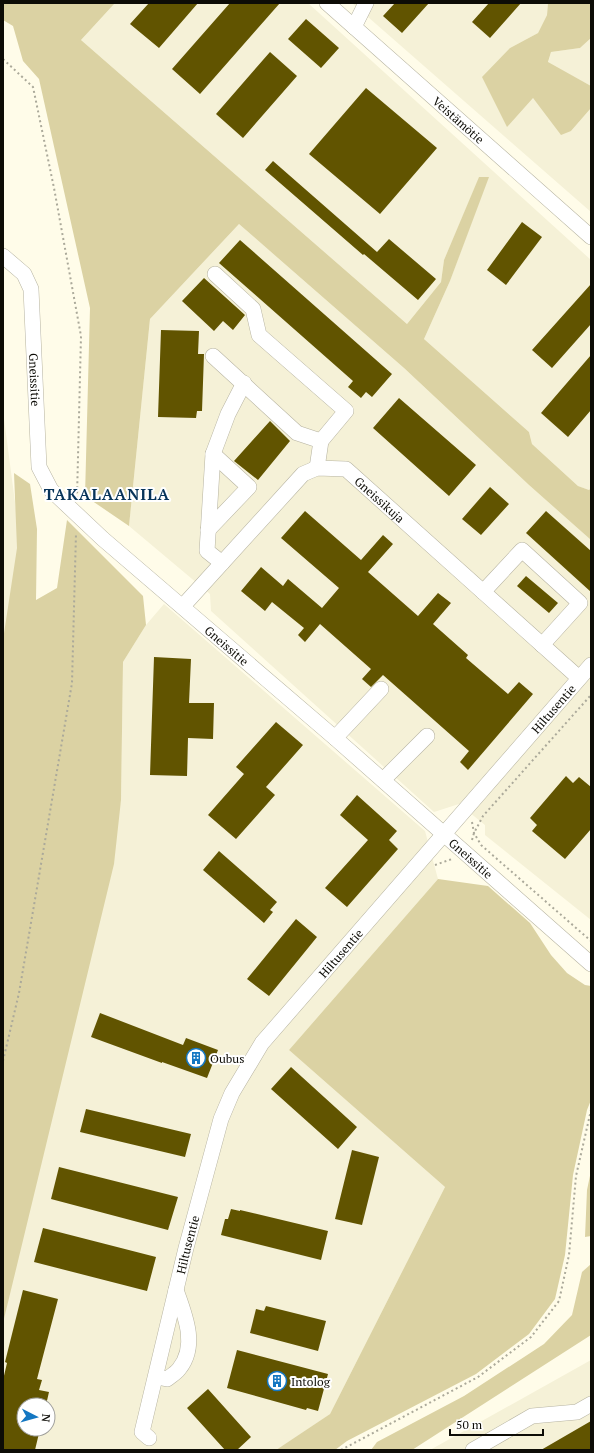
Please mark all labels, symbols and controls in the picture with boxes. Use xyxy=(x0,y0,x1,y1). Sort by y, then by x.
street label: Veistämötie xyxy=(430,93,487,146)
street label: Gneissitie xyxy=(26,353,44,407)
street label: Gneissikuja xyxy=(352,473,408,525)
district label: TAKALAANILA xyxy=(44,483,170,505)
street label: Gneissitie xyxy=(202,622,252,668)
street label: Hiltusentie xyxy=(528,681,578,736)
street label: Gneissitie xyxy=(446,835,496,881)
street label: Hiltusentie xyxy=(315,925,366,980)
building icon: Oubus xyxy=(185,1047,207,1069)
place label: Oubus xyxy=(210,1051,244,1066)
street label: Hiltusentie xyxy=(173,1214,202,1275)
building icon: Intolog xyxy=(266,1370,288,1392)
place label: Intolog xyxy=(291,1374,331,1389)
north arrow xyxy=(16,1397,56,1437)
scale bar xyxy=(450,1411,543,1437)
text: N xyxy=(38,1413,53,1424)
text: 50 m xyxy=(456,1417,483,1432)

